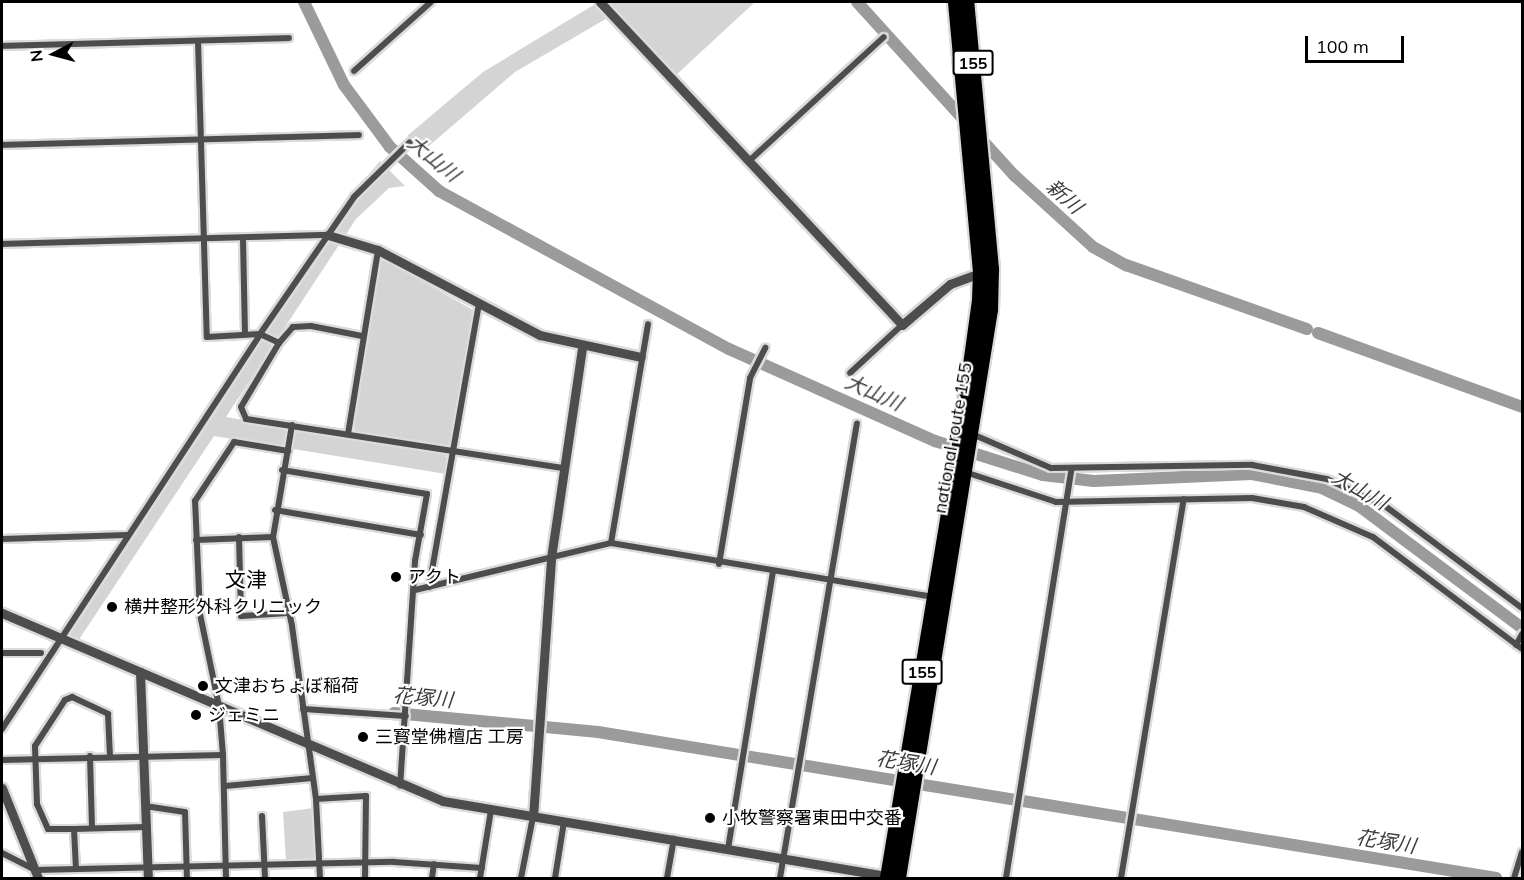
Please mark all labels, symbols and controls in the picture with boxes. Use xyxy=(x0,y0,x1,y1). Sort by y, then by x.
north arrow xyxy=(24,24,84,84)
scale bar xyxy=(1308,24,1407,62)
text: 100 m xyxy=(1316,35,1369,58)
text: N xyxy=(26,49,47,63)
road number: 155 xyxy=(952,50,994,76)
water label: 大山川 xyxy=(403,130,465,186)
water label: 新川 xyxy=(1042,174,1088,218)
street label: national route 155 xyxy=(929,361,977,515)
water label: 大山川 xyxy=(842,369,906,415)
water label: 大山川 xyxy=(1328,464,1392,514)
district label: 文津 xyxy=(225,566,267,592)
place label: アクト xyxy=(408,566,462,588)
marker: アクト xyxy=(389,570,403,584)
place label: 横井整形外科クリニック xyxy=(124,596,322,618)
marker: 横井整形外科クリニック xyxy=(105,600,119,614)
road number: 155 xyxy=(901,659,943,685)
place label: 文津おちょぼ稲荷 xyxy=(215,675,359,697)
marker: 文津おちょぼ稲荷 xyxy=(196,679,210,693)
water label: 花塚川 xyxy=(392,682,454,712)
place label: ジェミニ xyxy=(208,704,280,726)
marker: ジェミニ xyxy=(189,708,203,722)
place label: 三寳堂佛檀店 工房 xyxy=(375,726,524,748)
marker: 三寳堂佛檀店 工房 xyxy=(356,730,370,744)
water label: 花塚川 xyxy=(874,745,938,779)
place label: 小牧警察署東田中交番 xyxy=(722,807,902,829)
marker: 小牧警察署東田中交番 xyxy=(703,811,717,825)
water label: 花塚川 xyxy=(1354,824,1418,858)

